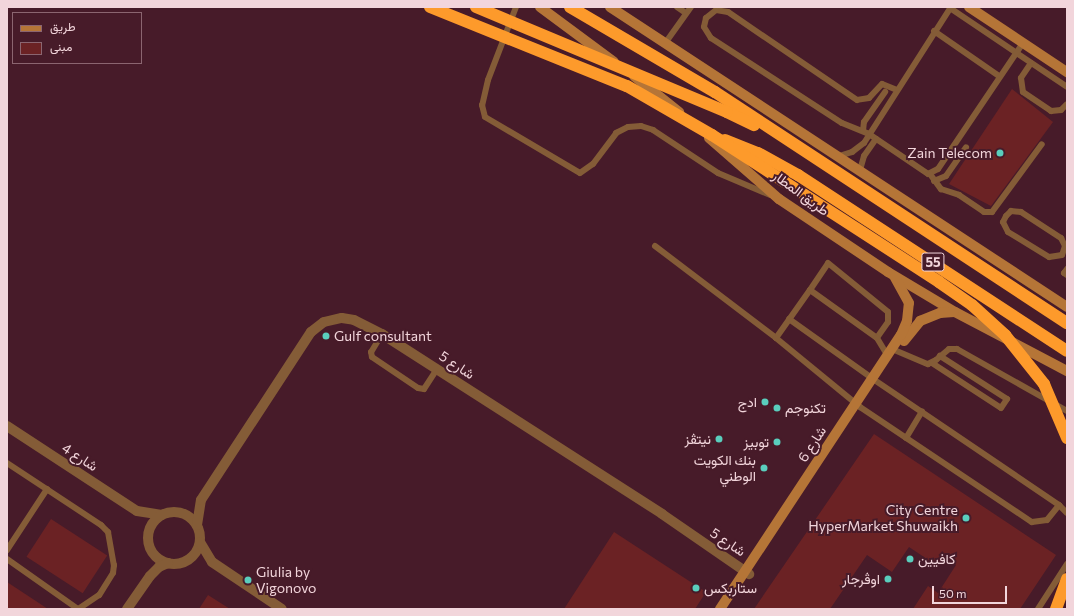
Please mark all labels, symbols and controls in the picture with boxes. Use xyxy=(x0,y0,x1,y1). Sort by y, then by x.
legend xyxy=(12,12,142,64)
text: طريق xyxy=(50,19,75,33)
text: مبنى xyxy=(50,39,72,53)
place label: Zain Telecom xyxy=(907,145,992,161)
marker: Zain Telecom xyxy=(995,148,1005,158)
street label: طريق المطار xyxy=(770,167,832,219)
road number: 55 xyxy=(921,251,945,273)
place label: Gulf consultant xyxy=(334,328,432,344)
marker: Gulf consultant xyxy=(321,331,331,341)
street label: شارع 5 xyxy=(436,347,478,383)
place label: ادج xyxy=(738,394,757,410)
marker: ادج xyxy=(760,397,770,407)
place label: تكنوجم xyxy=(785,400,826,416)
marker: تكنوجم xyxy=(772,403,782,413)
street label: شارع 6 xyxy=(794,423,830,465)
place label: نيتڤز xyxy=(685,431,711,447)
marker: نيتڤز xyxy=(714,434,724,444)
place label: توبيز xyxy=(743,434,769,450)
marker: توبيز xyxy=(772,437,782,447)
street label: شارع 4 xyxy=(59,439,101,475)
place label: بنك الكويت الوطني xyxy=(694,452,756,484)
marker: بنك الكويت الوطني xyxy=(759,463,769,473)
place label: City Centre HyperMarket Shuwaikh xyxy=(808,502,958,534)
marker: City Centre HyperMarket Shuwaikh xyxy=(961,513,971,523)
street label: شارع 5 xyxy=(707,524,749,560)
place label: كافيين xyxy=(918,551,955,567)
marker: كافيين xyxy=(905,554,915,564)
place label: Giulia by Vigonovo xyxy=(256,564,316,596)
place label: اوڤرجار xyxy=(842,571,880,587)
marker: اوڤرجار xyxy=(883,574,893,584)
marker: Giulia by Vigonovo xyxy=(243,575,253,585)
scale bar xyxy=(934,578,1009,604)
place label: ستاربكس xyxy=(704,580,757,596)
marker: ستاربكس xyxy=(691,583,701,593)
text: 50 m xyxy=(939,586,967,600)

